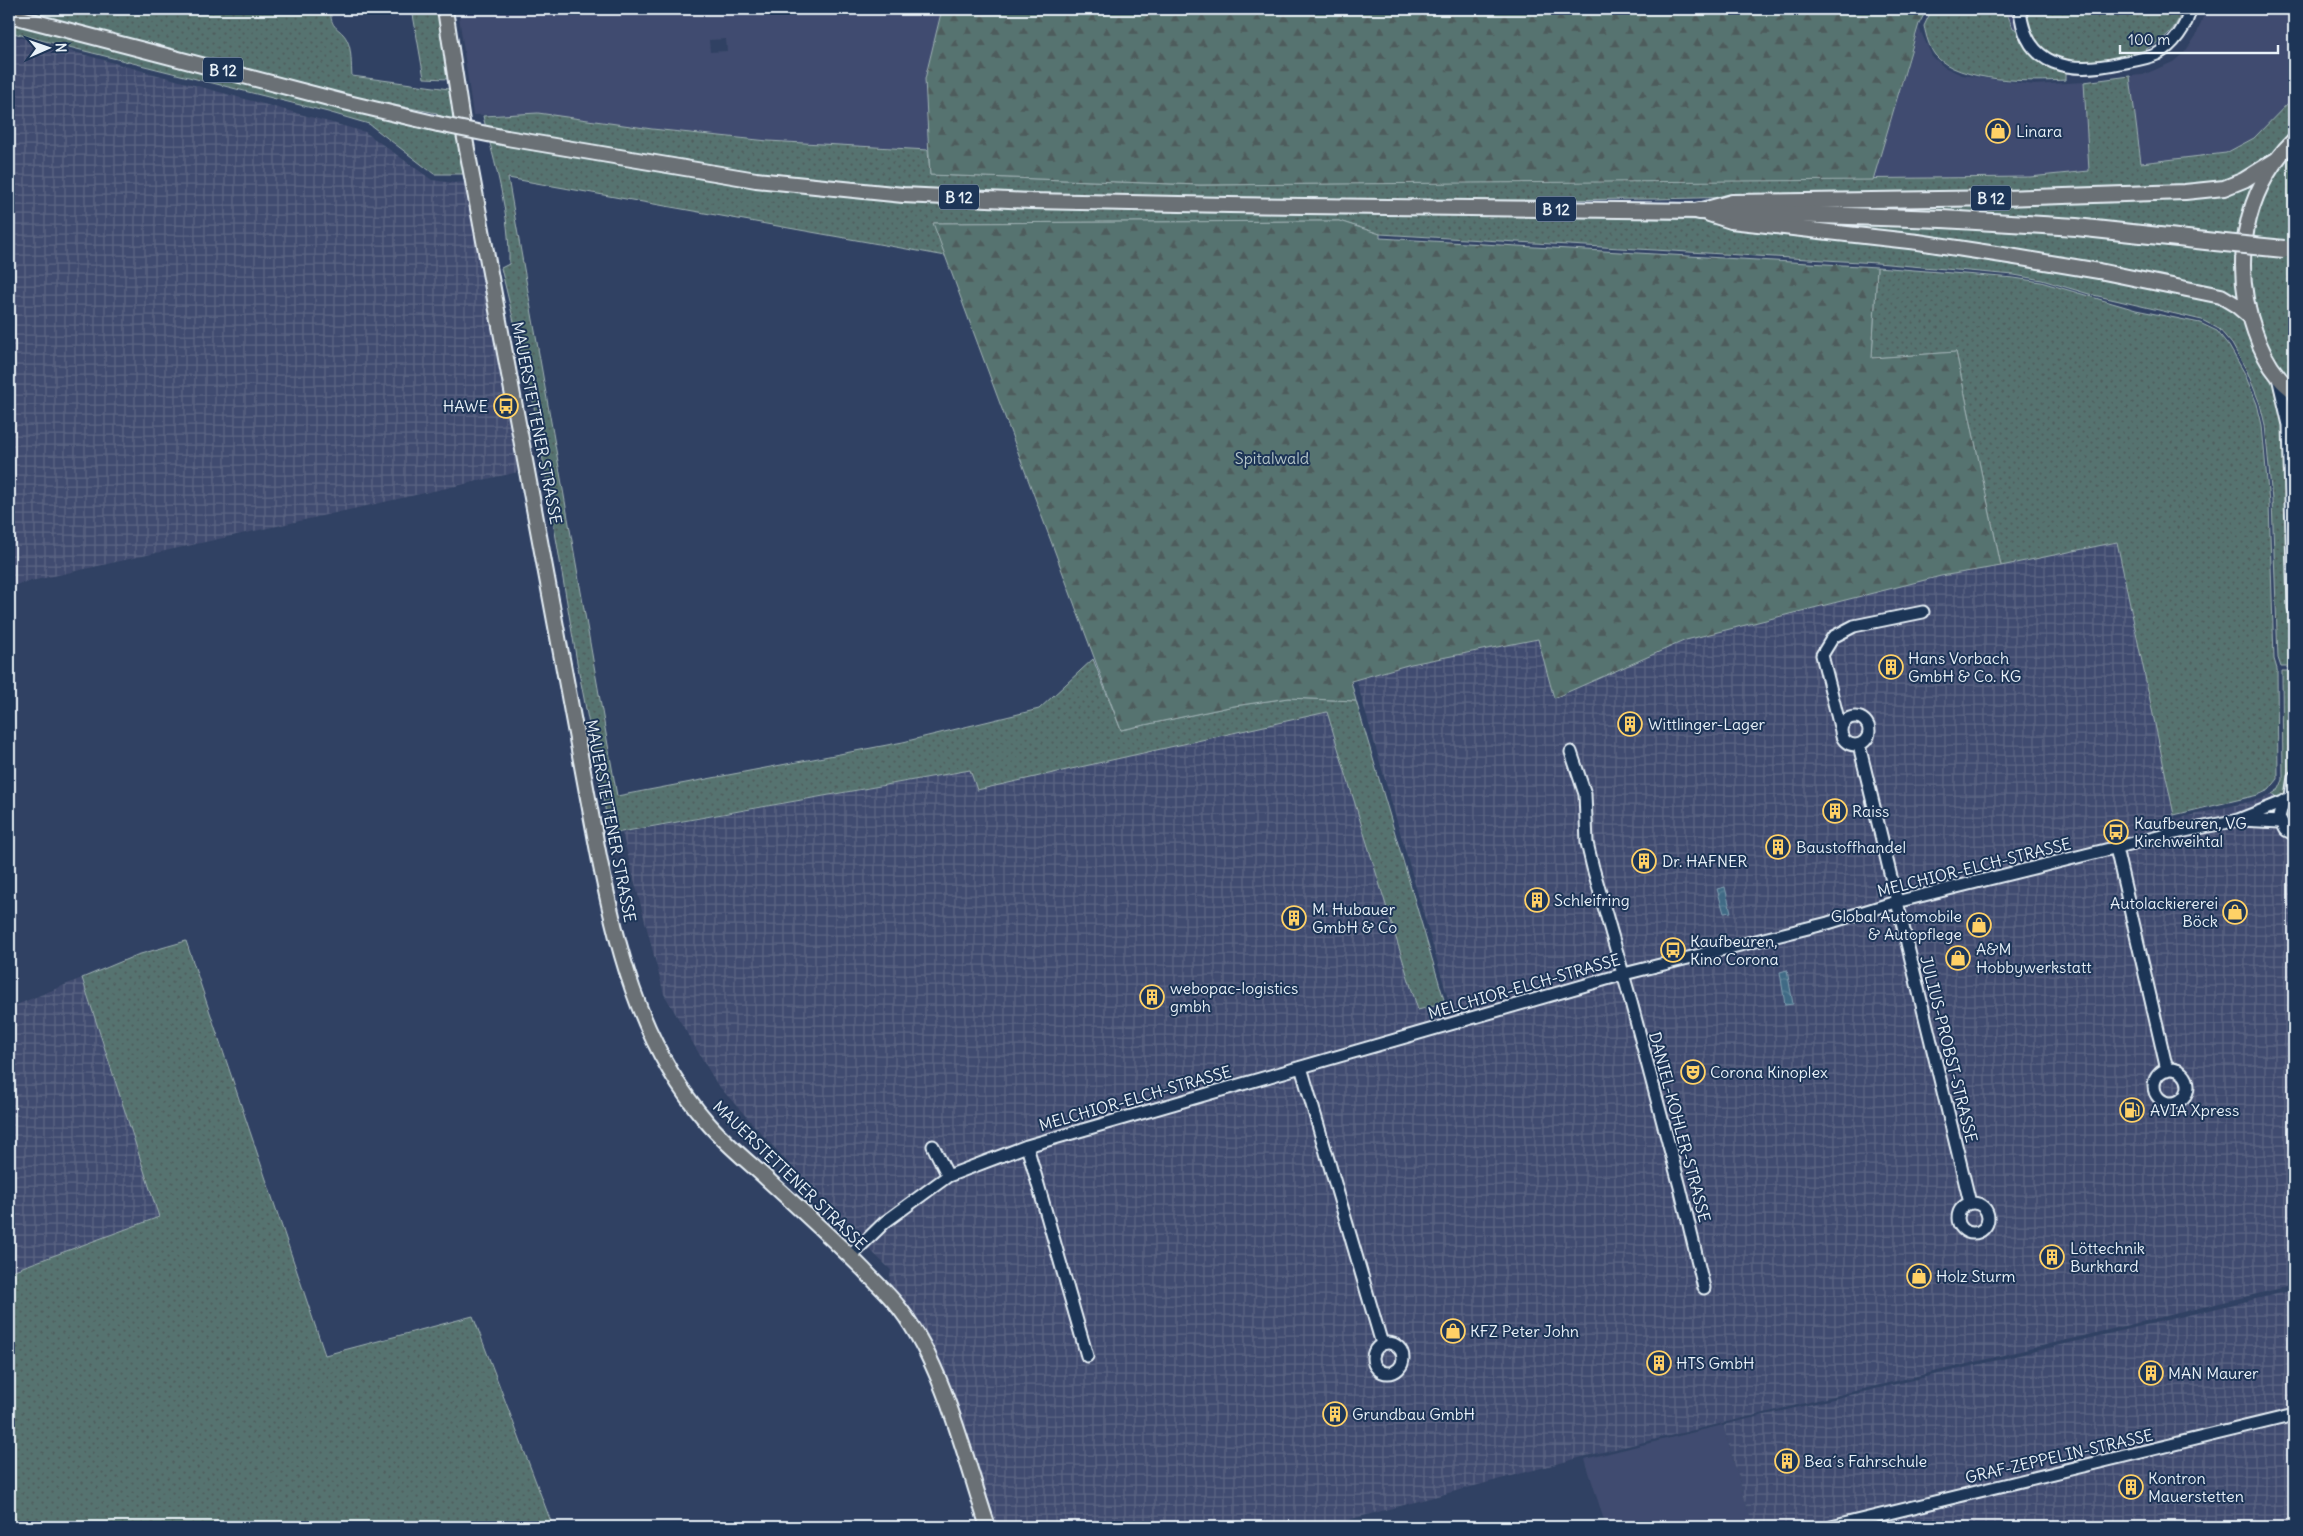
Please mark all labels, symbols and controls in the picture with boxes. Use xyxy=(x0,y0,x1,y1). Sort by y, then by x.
north arrow xyxy=(22,22,72,72)
scale bar xyxy=(2120,22,2278,54)
text: 100 m xyxy=(2128,30,2170,49)
text: N xyxy=(52,42,70,53)
road number: B 12 xyxy=(203,58,243,82)
shop icon: Linara xyxy=(1985,118,2011,144)
place label: Linara xyxy=(2016,121,2062,141)
road number: B 12 xyxy=(939,184,979,210)
road number: B 12 xyxy=(1971,186,2011,210)
road number: B 12 xyxy=(1536,196,1576,222)
street label: MAUERSTETTENER STRASSE xyxy=(508,320,566,526)
bus stop icon: HAWE xyxy=(493,393,519,419)
place label: HAWE xyxy=(443,396,488,416)
park label: Spitalwald xyxy=(1235,448,1309,468)
place label: Hans Vorbach GmbH & Co. KG xyxy=(1908,648,2021,686)
building icon: Hans Vorbach GmbH & Co. KG xyxy=(1878,654,1904,680)
building icon: Wittlinger-Lager xyxy=(1617,711,1643,737)
place label: Wittlinger-Lager xyxy=(1648,714,1766,734)
street label: MAUERSTETTENER STRASSE xyxy=(582,718,640,924)
building icon: Raiss xyxy=(1822,798,1848,824)
place label: Raiss xyxy=(1852,801,1889,821)
place label: Kaufbeuren, VG Kirchweihtal xyxy=(2134,813,2247,851)
bus stop icon: Kaufbeuren, VG Kirchweihtal xyxy=(2103,819,2129,845)
street label: MELCHIOR-ELCH-STRASSE xyxy=(1875,833,2073,901)
building icon: Baustoffhandel xyxy=(1765,834,1791,860)
place label: Baustoffhandel xyxy=(1796,837,1906,857)
building icon: Dr. HAFNER xyxy=(1631,848,1657,874)
place label: Dr. HAFNER xyxy=(1662,851,1748,871)
building icon: Schleifring xyxy=(1524,887,1550,913)
place label: Schleifring xyxy=(1554,890,1630,910)
place label: Autolackiererei Böck xyxy=(2110,893,2218,931)
place label: M. Hubauer GmbH & Co xyxy=(1312,899,1397,937)
shop icon: Autolackiererei Böck xyxy=(2222,899,2248,925)
building icon: M. Hubauer GmbH & Co xyxy=(1281,905,1307,931)
place label: Global Automobile & Autopflege xyxy=(1831,906,1962,944)
shop icon: Global Automobile & Autopflege xyxy=(1966,912,1992,938)
place label: Kaufbeuren, Kino Corona xyxy=(1690,931,1779,969)
bus stop icon: Kaufbeuren, Kino Corona xyxy=(1660,937,1686,963)
place label: A&M Hobbywerkstatt xyxy=(1976,939,2092,977)
shop icon: A&M Hobbywerkstatt xyxy=(1945,945,1971,971)
street label: MELCHIOR-ELCH-STRASSE xyxy=(1426,949,1622,1023)
street label: JULIUS-PROBST-STRASSE xyxy=(1916,953,1982,1145)
place label: webopac-logistics gmbh xyxy=(1170,978,1298,1016)
building icon: webopac-logistics gmbh xyxy=(1139,984,1165,1010)
street label: DANIEL-KOHLER-STRASSE xyxy=(1645,1030,1715,1224)
theatre icon: Corona Kinoplex xyxy=(1680,1059,1706,1085)
street label: MELCHIOR-ELCH-STRASSE xyxy=(1037,1061,1233,1135)
place label: Corona Kinoplex xyxy=(1710,1062,1828,1082)
street label: MAUERSTETTENER STRASSE xyxy=(709,1096,871,1254)
fuel station icon: AVIA Xpress xyxy=(2119,1097,2145,1123)
place label: AVIA Xpress xyxy=(2150,1100,2239,1120)
place label: Löttechnik Burkhard xyxy=(2070,1238,2145,1276)
building icon: Löttechnik Burkhard xyxy=(2039,1244,2065,1270)
shop icon: Holz Sturm xyxy=(1906,1263,1932,1289)
place label: Holz Sturm xyxy=(1936,1266,2015,1286)
shop icon: KFZ Peter John xyxy=(1440,1318,1466,1344)
place label: KFZ Peter John xyxy=(1470,1321,1579,1341)
building icon: HTS GmbH xyxy=(1646,1350,1672,1376)
place label: HTS GmbH xyxy=(1676,1353,1754,1373)
building icon: MAN Maurer xyxy=(2138,1360,2164,1386)
place label: MAN Maurer xyxy=(2168,1363,2259,1383)
building icon: Grundbau GmbH xyxy=(1322,1401,1348,1427)
place label: Grundbau GmbH xyxy=(1352,1404,1475,1424)
street label: GRAF-ZEPPELIN-STRASSE xyxy=(1963,1425,2155,1487)
building icon: Bea´s Fahrschule xyxy=(1774,1448,1800,1474)
place label: Bea´s Fahrschule xyxy=(1804,1451,1927,1471)
place label: Kontron Mauerstetten xyxy=(2148,1468,2244,1506)
building icon: Kontron Mauerstetten xyxy=(2118,1474,2144,1500)

